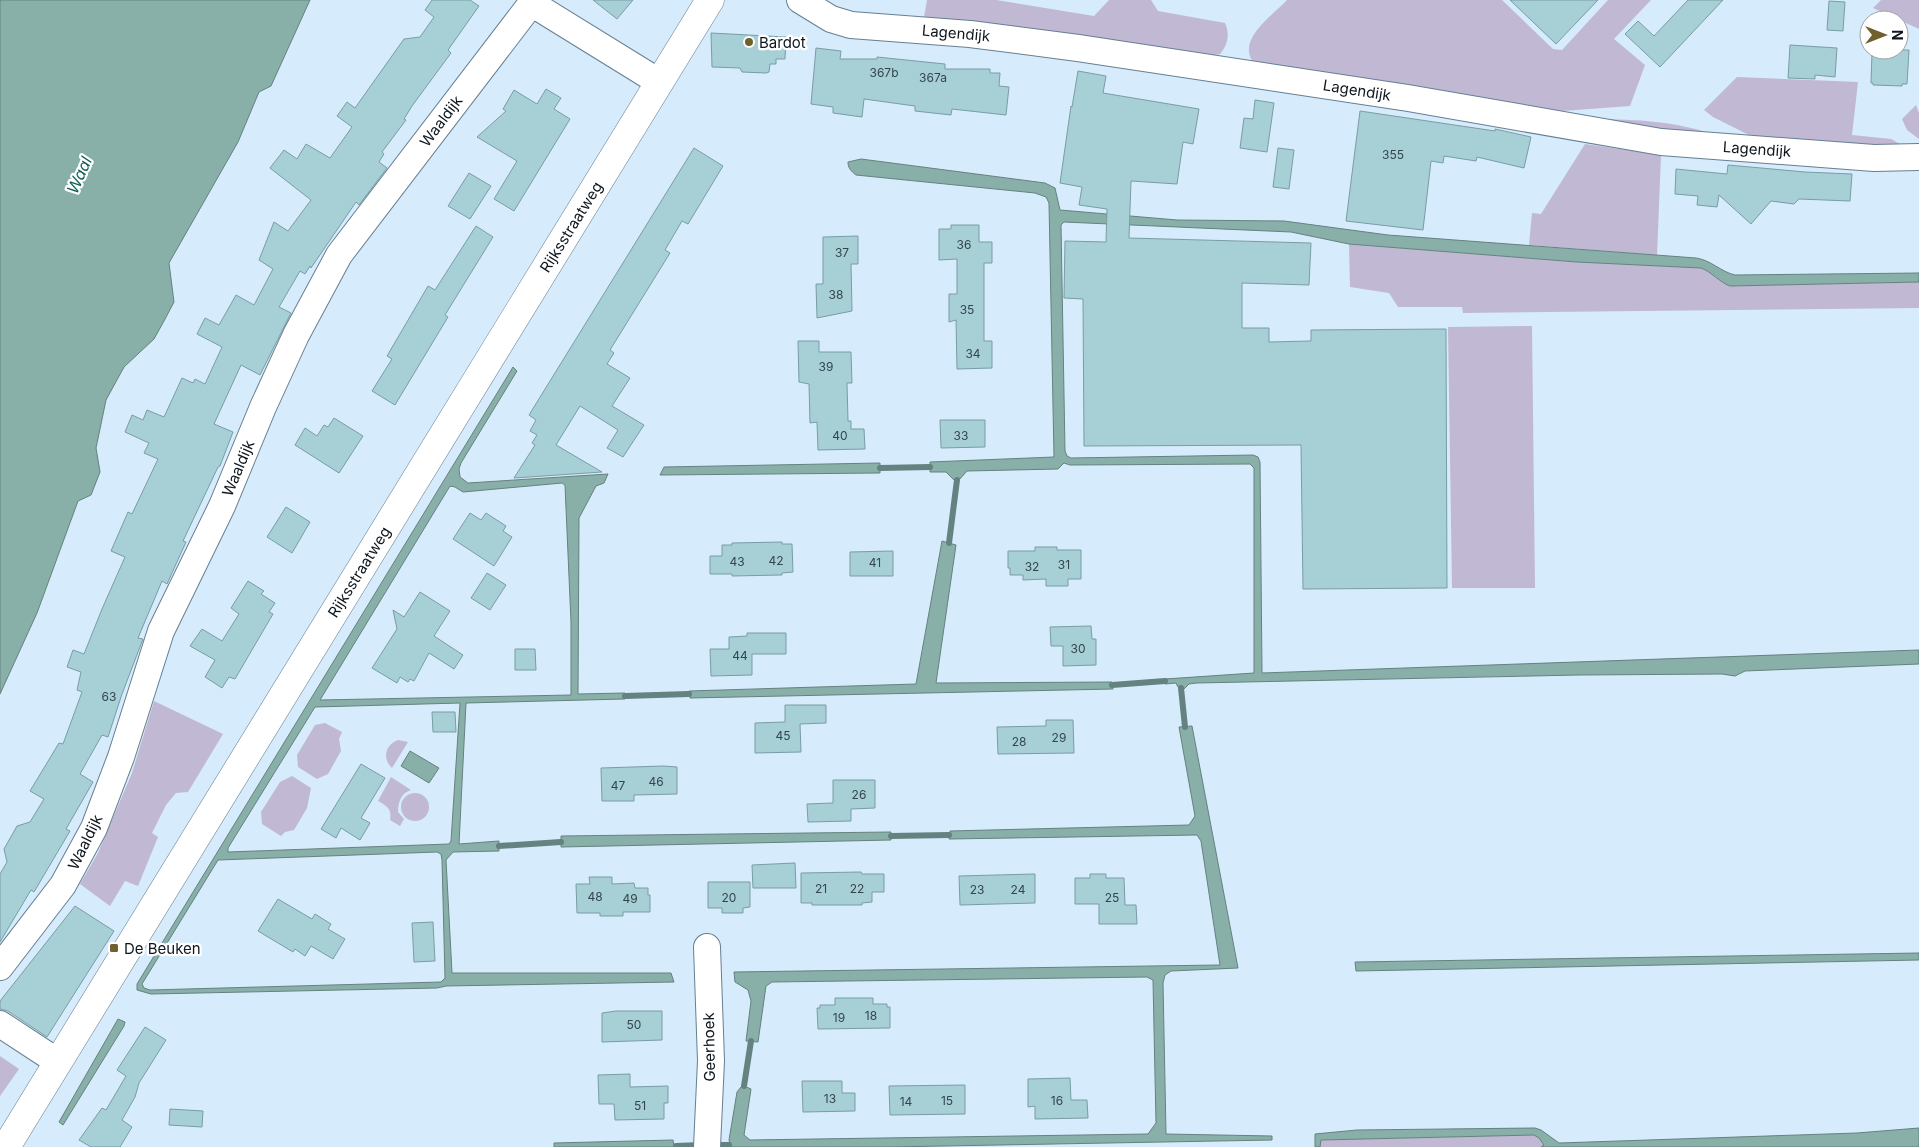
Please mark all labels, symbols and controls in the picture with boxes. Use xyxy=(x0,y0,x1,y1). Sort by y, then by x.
north arrow xyxy=(1859,10,1909,60)
street label: Lagendijk xyxy=(921,21,992,46)
text: N xyxy=(1889,30,1906,40)
place label: Bardot xyxy=(759,33,806,52)
marker: Bardot xyxy=(743,36,755,48)
house number: 367b xyxy=(870,65,899,80)
house number: 367a xyxy=(919,70,947,85)
street label: Lagendijk xyxy=(1322,75,1393,105)
street label: Waaldijk xyxy=(416,91,467,150)
street label: Lagendijk xyxy=(1722,137,1793,161)
house number: 355 xyxy=(1382,147,1404,162)
water label: Waal xyxy=(62,153,96,197)
street label: Rijksstraatweg xyxy=(536,178,606,276)
house number: 36 xyxy=(957,237,971,252)
house number: 37 xyxy=(835,245,849,260)
house number: 38 xyxy=(829,287,843,302)
house number: 35 xyxy=(960,302,974,317)
house number: 34 xyxy=(965,346,981,361)
house number: 39 xyxy=(819,359,833,374)
house number: 40 xyxy=(832,428,848,443)
house number: 33 xyxy=(954,428,968,443)
street label: Waaldijk xyxy=(218,436,259,499)
street label: Rijksstraatweg xyxy=(324,523,394,621)
house number: 42 xyxy=(768,553,784,568)
house number: 43 xyxy=(729,554,745,569)
house number: 41 xyxy=(869,555,881,570)
house number: 31 xyxy=(1058,557,1070,572)
house number: 32 xyxy=(1025,559,1039,574)
house number: 30 xyxy=(1071,641,1085,656)
house number: 44 xyxy=(732,648,748,663)
house number: 63 xyxy=(102,689,116,704)
house number: 45 xyxy=(775,728,791,743)
house number: 29 xyxy=(1052,730,1066,745)
house number: 28 xyxy=(1012,734,1026,749)
house number: 46 xyxy=(648,774,664,789)
house number: 47 xyxy=(611,778,625,793)
house number: 26 xyxy=(852,787,866,802)
street label: Waaldijk xyxy=(63,811,107,873)
house number: 21 xyxy=(815,881,827,896)
house number: 22 xyxy=(850,881,864,896)
house number: 23 xyxy=(970,882,984,897)
house number: 24 xyxy=(1011,882,1026,897)
house number: 48 xyxy=(587,889,603,904)
house number: 20 xyxy=(722,890,736,905)
house number: 25 xyxy=(1105,890,1119,905)
house number: 49 xyxy=(622,891,638,906)
place label: De Beuken xyxy=(124,939,201,958)
marker: De Beuken xyxy=(108,942,120,954)
house number: 18 xyxy=(865,1008,877,1023)
house number: 19 xyxy=(833,1010,845,1025)
street label: Geerhoek xyxy=(699,1011,719,1082)
house number: 50 xyxy=(627,1017,641,1032)
house number: 13 xyxy=(824,1091,836,1106)
house number: 15 xyxy=(941,1093,953,1108)
house number: 16 xyxy=(1051,1093,1063,1108)
house number: 14 xyxy=(900,1094,913,1109)
house number: 51 xyxy=(634,1098,646,1113)

